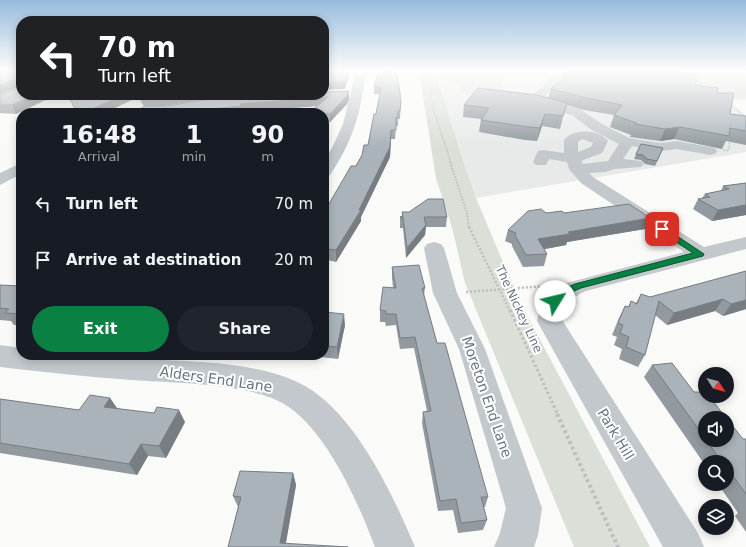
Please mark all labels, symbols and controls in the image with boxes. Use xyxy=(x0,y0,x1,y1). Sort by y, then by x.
text: 70 m xyxy=(98,31,176,64)
icon: left xyxy=(32,32,84,84)
text: Turn left xyxy=(98,65,171,86)
text: 16:48 xyxy=(61,121,137,149)
text: 1 xyxy=(186,121,202,149)
text: 90 xyxy=(251,121,284,149)
text: Arrival xyxy=(78,149,120,164)
text: min xyxy=(182,149,206,164)
text: m xyxy=(261,149,274,164)
icon: left xyxy=(32,193,54,215)
text: Turn left xyxy=(66,195,138,213)
text: 70 m xyxy=(275,195,313,213)
pin xyxy=(645,212,679,246)
icon: arrive xyxy=(651,218,673,240)
icon: arrive xyxy=(32,249,54,271)
text: Arrive at destination xyxy=(66,251,241,269)
text: 20 m xyxy=(275,251,313,269)
street label: The Nickey Line xyxy=(492,262,545,355)
position arrow xyxy=(534,280,576,322)
button: Exit xyxy=(32,306,169,352)
button: Share xyxy=(177,306,313,352)
street label: Moreton End Lane xyxy=(459,334,515,460)
street label: Alders End Lane xyxy=(159,363,273,395)
north arrow xyxy=(698,367,734,403)
map controls xyxy=(698,367,734,535)
street label: Park Hill xyxy=(594,405,638,463)
button: sound xyxy=(698,411,734,447)
button: search xyxy=(698,455,734,491)
button: layers xyxy=(698,499,734,535)

